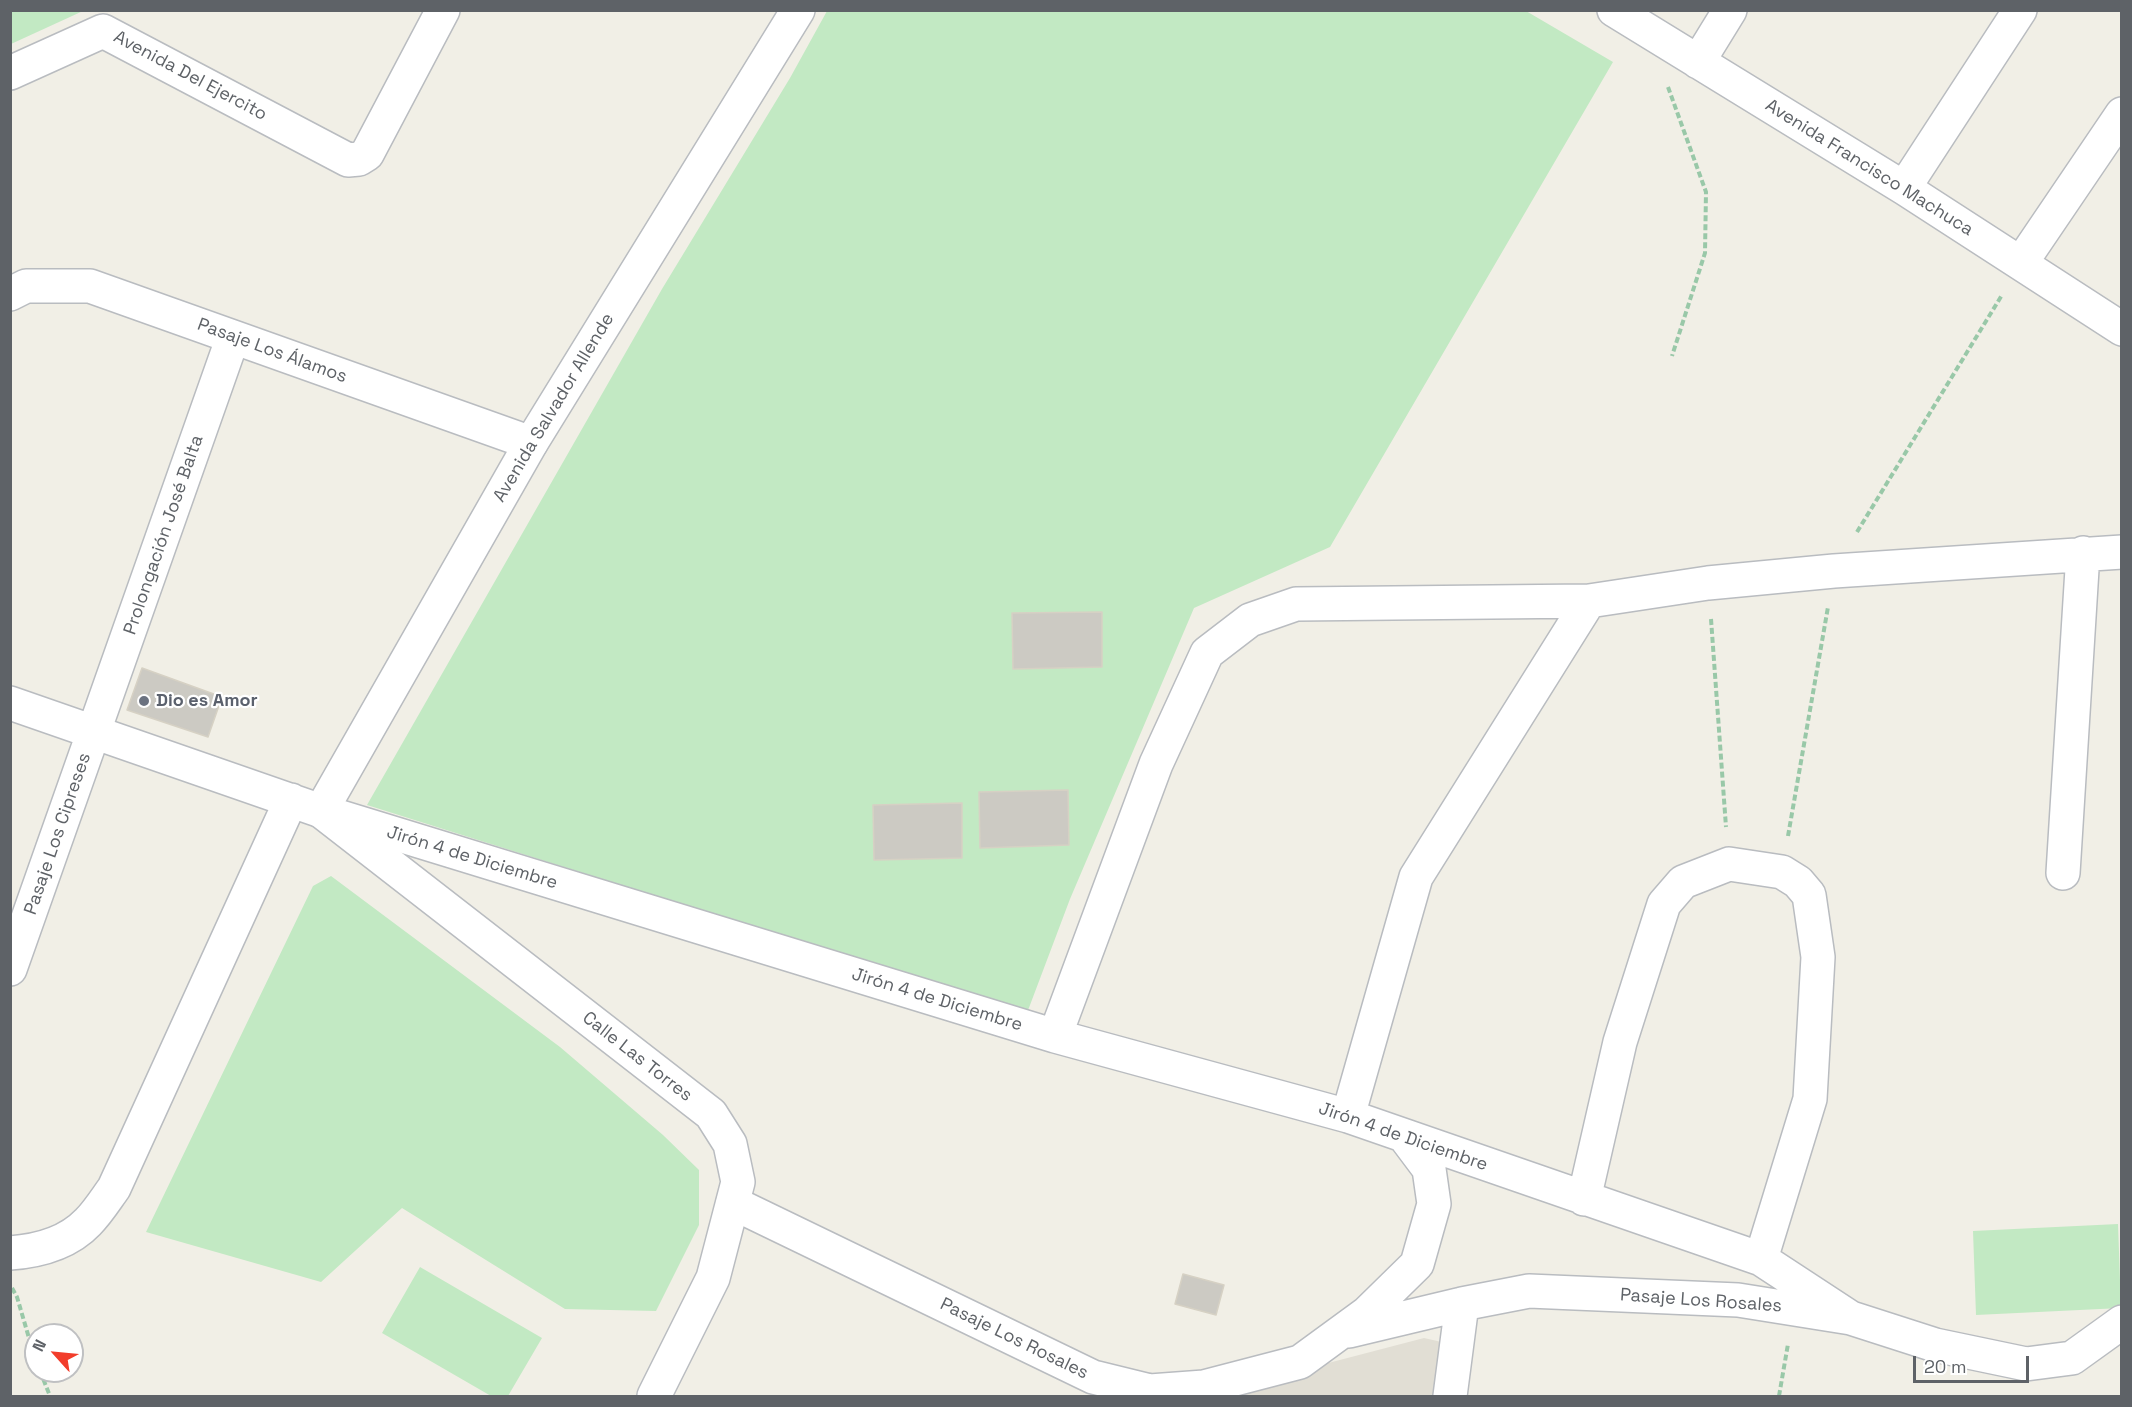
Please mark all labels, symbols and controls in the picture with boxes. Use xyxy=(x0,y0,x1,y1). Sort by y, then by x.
street label: Avenida Del Ejercito xyxy=(110,26,270,126)
street label: Avenida Francisco Machuca xyxy=(1761,95,1977,241)
street label: Avenida Salvador Allende xyxy=(489,310,619,506)
street label: Pasaje Los Álamos xyxy=(194,314,350,388)
street label: Prolongación José Balta xyxy=(120,432,208,638)
place label: Dio es Amor xyxy=(156,690,258,712)
marker: Dio es Amor xyxy=(137,694,151,708)
street label: Pasaje Los Cipreses xyxy=(20,750,96,918)
street label: Jirón 4 de Diciembre xyxy=(384,822,560,894)
street label: Jirón 4 de Diciembre xyxy=(849,964,1025,1036)
street label: Calle Las Torres xyxy=(578,1007,696,1107)
street label: Jirón 4 de Diciembre xyxy=(1316,1098,1490,1176)
street label: Pasaje Los Rosales xyxy=(1619,1285,1783,1317)
street label: Pasaje Los Rosales xyxy=(936,1294,1092,1384)
north arrow xyxy=(24,1323,84,1383)
text: N xyxy=(28,1336,51,1355)
scale bar xyxy=(1916,1344,2032,1382)
text: 20 m xyxy=(1924,1355,1967,1378)

